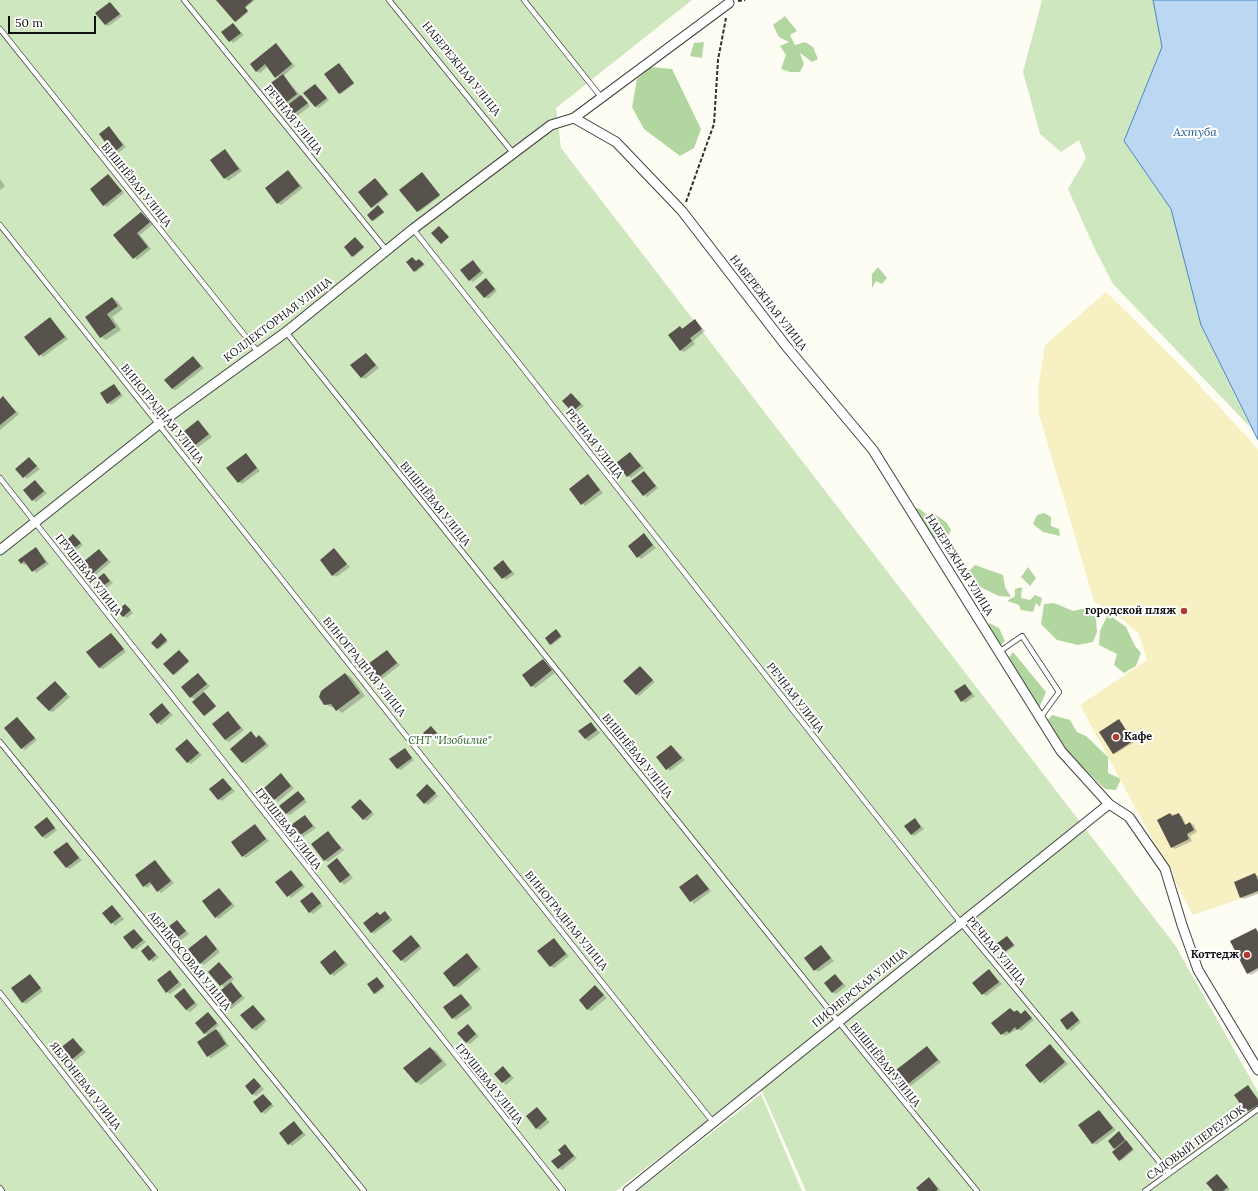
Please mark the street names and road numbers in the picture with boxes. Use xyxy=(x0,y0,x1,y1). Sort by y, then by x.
street label: НАБЕРЕЖНАЯ УЛИЦА xyxy=(419,19,503,119)
street label: РЕЧНАЯ УЛИЦА xyxy=(261,83,325,157)
street label: ВИШНЁВАЯ УЛИЦА xyxy=(98,140,174,230)
street label: НАБЕРЕЖНАЯ УЛИЦА xyxy=(727,253,809,353)
street label: КОЛЛЕКТОРНАЯ УЛИЦА xyxy=(221,275,335,365)
street label: ВИНОГРАДНАЯ УЛИЦА xyxy=(118,362,206,466)
street label: РЕЧНАЯ УЛИЦА xyxy=(563,406,625,482)
street label: ВИШНЁВАЯ УЛИЦА xyxy=(397,459,473,549)
street label: НАБЕРЕЖНАЯ УЛИЦА xyxy=(922,512,996,618)
street label: ГРУШЕВАЯ УЛИЦА xyxy=(52,532,124,618)
street label: ВИНОГРАДНАЯ УЛИЦА xyxy=(320,615,408,719)
street label: РЕЧНАЯ УЛИЦА xyxy=(764,660,826,736)
street label: ВИШНЁВАЯ УЛИЦА xyxy=(599,711,675,801)
street label: ГРУШЕВАЯ УЛИЦА xyxy=(252,786,324,872)
street label: ВИНОГРАДНАЯ УЛИЦА xyxy=(522,869,610,973)
street label: АБРИКОСОВАЯ УЛИЦА xyxy=(145,909,233,1013)
street label: РЕЧНАЯ УЛИЦА xyxy=(964,914,1028,988)
street label: ПИОНЕРСКАЯ УЛИЦА xyxy=(810,946,910,1030)
street label: ВИШНЁВАЯ УЛИЦА xyxy=(847,1020,923,1110)
street label: ЯБЛОНЕВАЯ УЛИЦА xyxy=(47,1039,123,1133)
street label: ГРУШЕВАЯ УЛИЦА xyxy=(453,1041,525,1127)
street label: САДОВЫЙ ПЕРЕУЛОК xyxy=(1144,1103,1248,1183)

